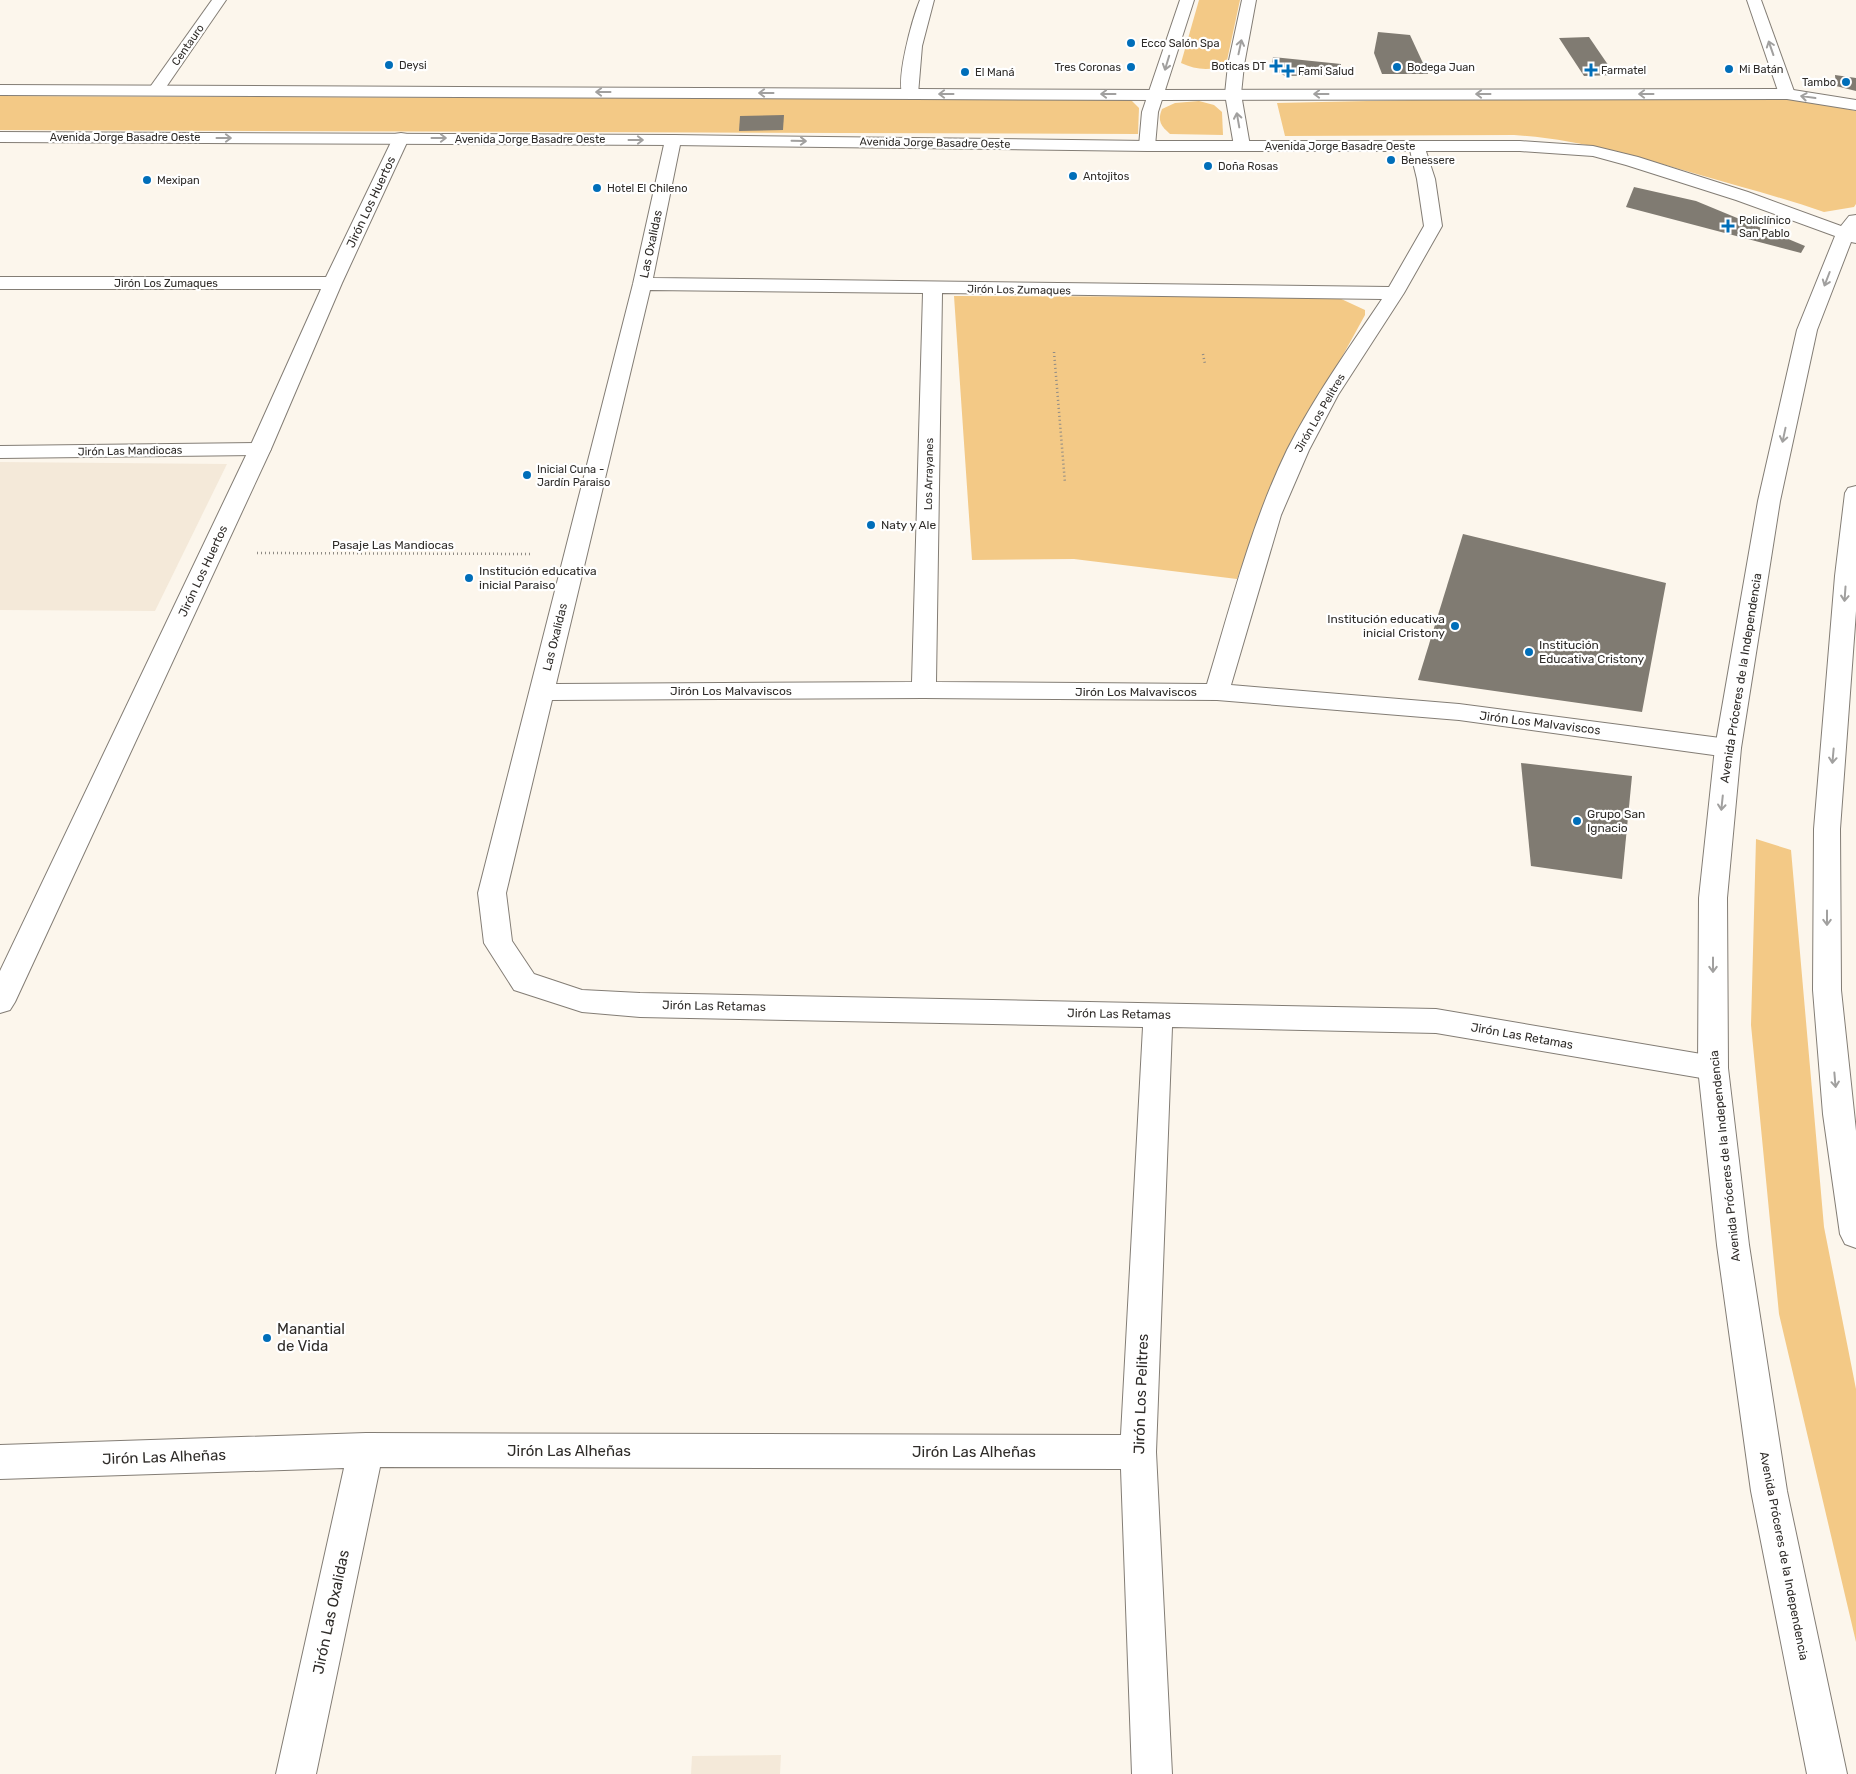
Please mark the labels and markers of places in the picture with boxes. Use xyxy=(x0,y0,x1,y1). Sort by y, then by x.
marker: Ecco Salón Spa xyxy=(1125,37,1137,49)
place label: Ecco Salón Spa xyxy=(1141,37,1220,50)
marker: Deysi xyxy=(383,59,395,71)
place label: Deysi xyxy=(399,59,427,72)
place label: Boticas DT xyxy=(1211,60,1267,73)
marker: Boticas DT xyxy=(1270,60,1282,72)
place label: Tres Coronas xyxy=(1055,61,1121,74)
marker: Tres Coronas xyxy=(1125,61,1137,73)
marker: Bodega Juan xyxy=(1391,61,1403,73)
place label: Bodega Juan xyxy=(1407,61,1475,74)
marker: Mi Batán xyxy=(1723,63,1735,75)
place label: Mi Batán xyxy=(1739,63,1784,76)
marker: Farmatel xyxy=(1585,64,1597,76)
place label: Farmatel xyxy=(1601,64,1646,77)
marker: Fami Salud xyxy=(1282,65,1294,77)
place label: Fami Salud xyxy=(1298,65,1354,78)
marker: El Maná xyxy=(959,66,971,78)
place label: El Maná xyxy=(975,66,1015,79)
place label: Tambo xyxy=(1802,76,1836,89)
marker: Tambo xyxy=(1840,76,1852,88)
marker: Benessere xyxy=(1385,154,1397,166)
place label: Benessere xyxy=(1401,154,1455,167)
marker: Doña Rosas xyxy=(1202,160,1214,172)
place label: Doña Rosas xyxy=(1218,160,1278,173)
marker: Antojitos xyxy=(1067,170,1079,182)
place label: Antojitos xyxy=(1083,170,1130,183)
marker: Mexipan xyxy=(141,174,153,186)
place label: Mexipan xyxy=(157,174,200,187)
marker: Hotel El Chileno xyxy=(591,182,603,194)
place label: Hotel El Chileno xyxy=(607,182,687,195)
place label: Policlínico San Pablo xyxy=(1739,214,1791,240)
marker: Policlínico San Pablo xyxy=(1721,219,1735,233)
place label: Inicial Cuna - Jardín Paraiso xyxy=(537,463,610,489)
marker: Inicial Cuna - Jardín Paraiso xyxy=(521,469,533,481)
place label: Naty y Ale xyxy=(881,518,936,532)
marker: Naty y Ale xyxy=(865,519,877,531)
place label: Institución educativa inicial Paraiso xyxy=(479,564,597,592)
marker: Institución educativa inicial Paraiso xyxy=(463,572,475,584)
place label: Institución educativa inicial Cristony xyxy=(1327,612,1445,640)
marker: Institución educativa inicial Cristony xyxy=(1449,620,1461,632)
place label: Institución Educativa Cristony xyxy=(1539,638,1645,666)
marker: Institución Educativa Cristony xyxy=(1523,646,1535,658)
place label: Grupo San Ignacio xyxy=(1587,807,1645,835)
marker: Grupo San Ignacio xyxy=(1571,815,1583,827)
place label: Manantial de Vida xyxy=(277,1320,345,1355)
marker: Manantial de Vida xyxy=(261,1332,273,1344)

